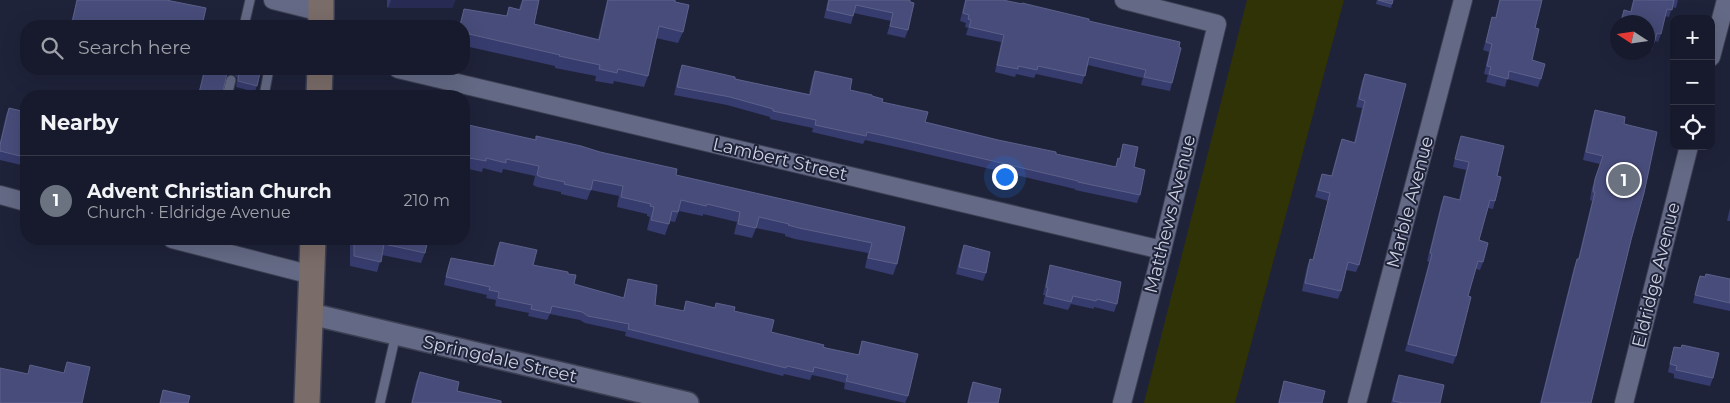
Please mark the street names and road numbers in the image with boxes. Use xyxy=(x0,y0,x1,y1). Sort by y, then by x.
street label: Lambert Street xyxy=(711,133,849,185)
street label: Matthews Avenue xyxy=(1140,133,1200,295)
street label: Marble Avenue xyxy=(1382,134,1438,270)
street label: Eldridge Avenue xyxy=(1627,200,1685,350)
street label: Springdale Street xyxy=(421,331,579,387)

